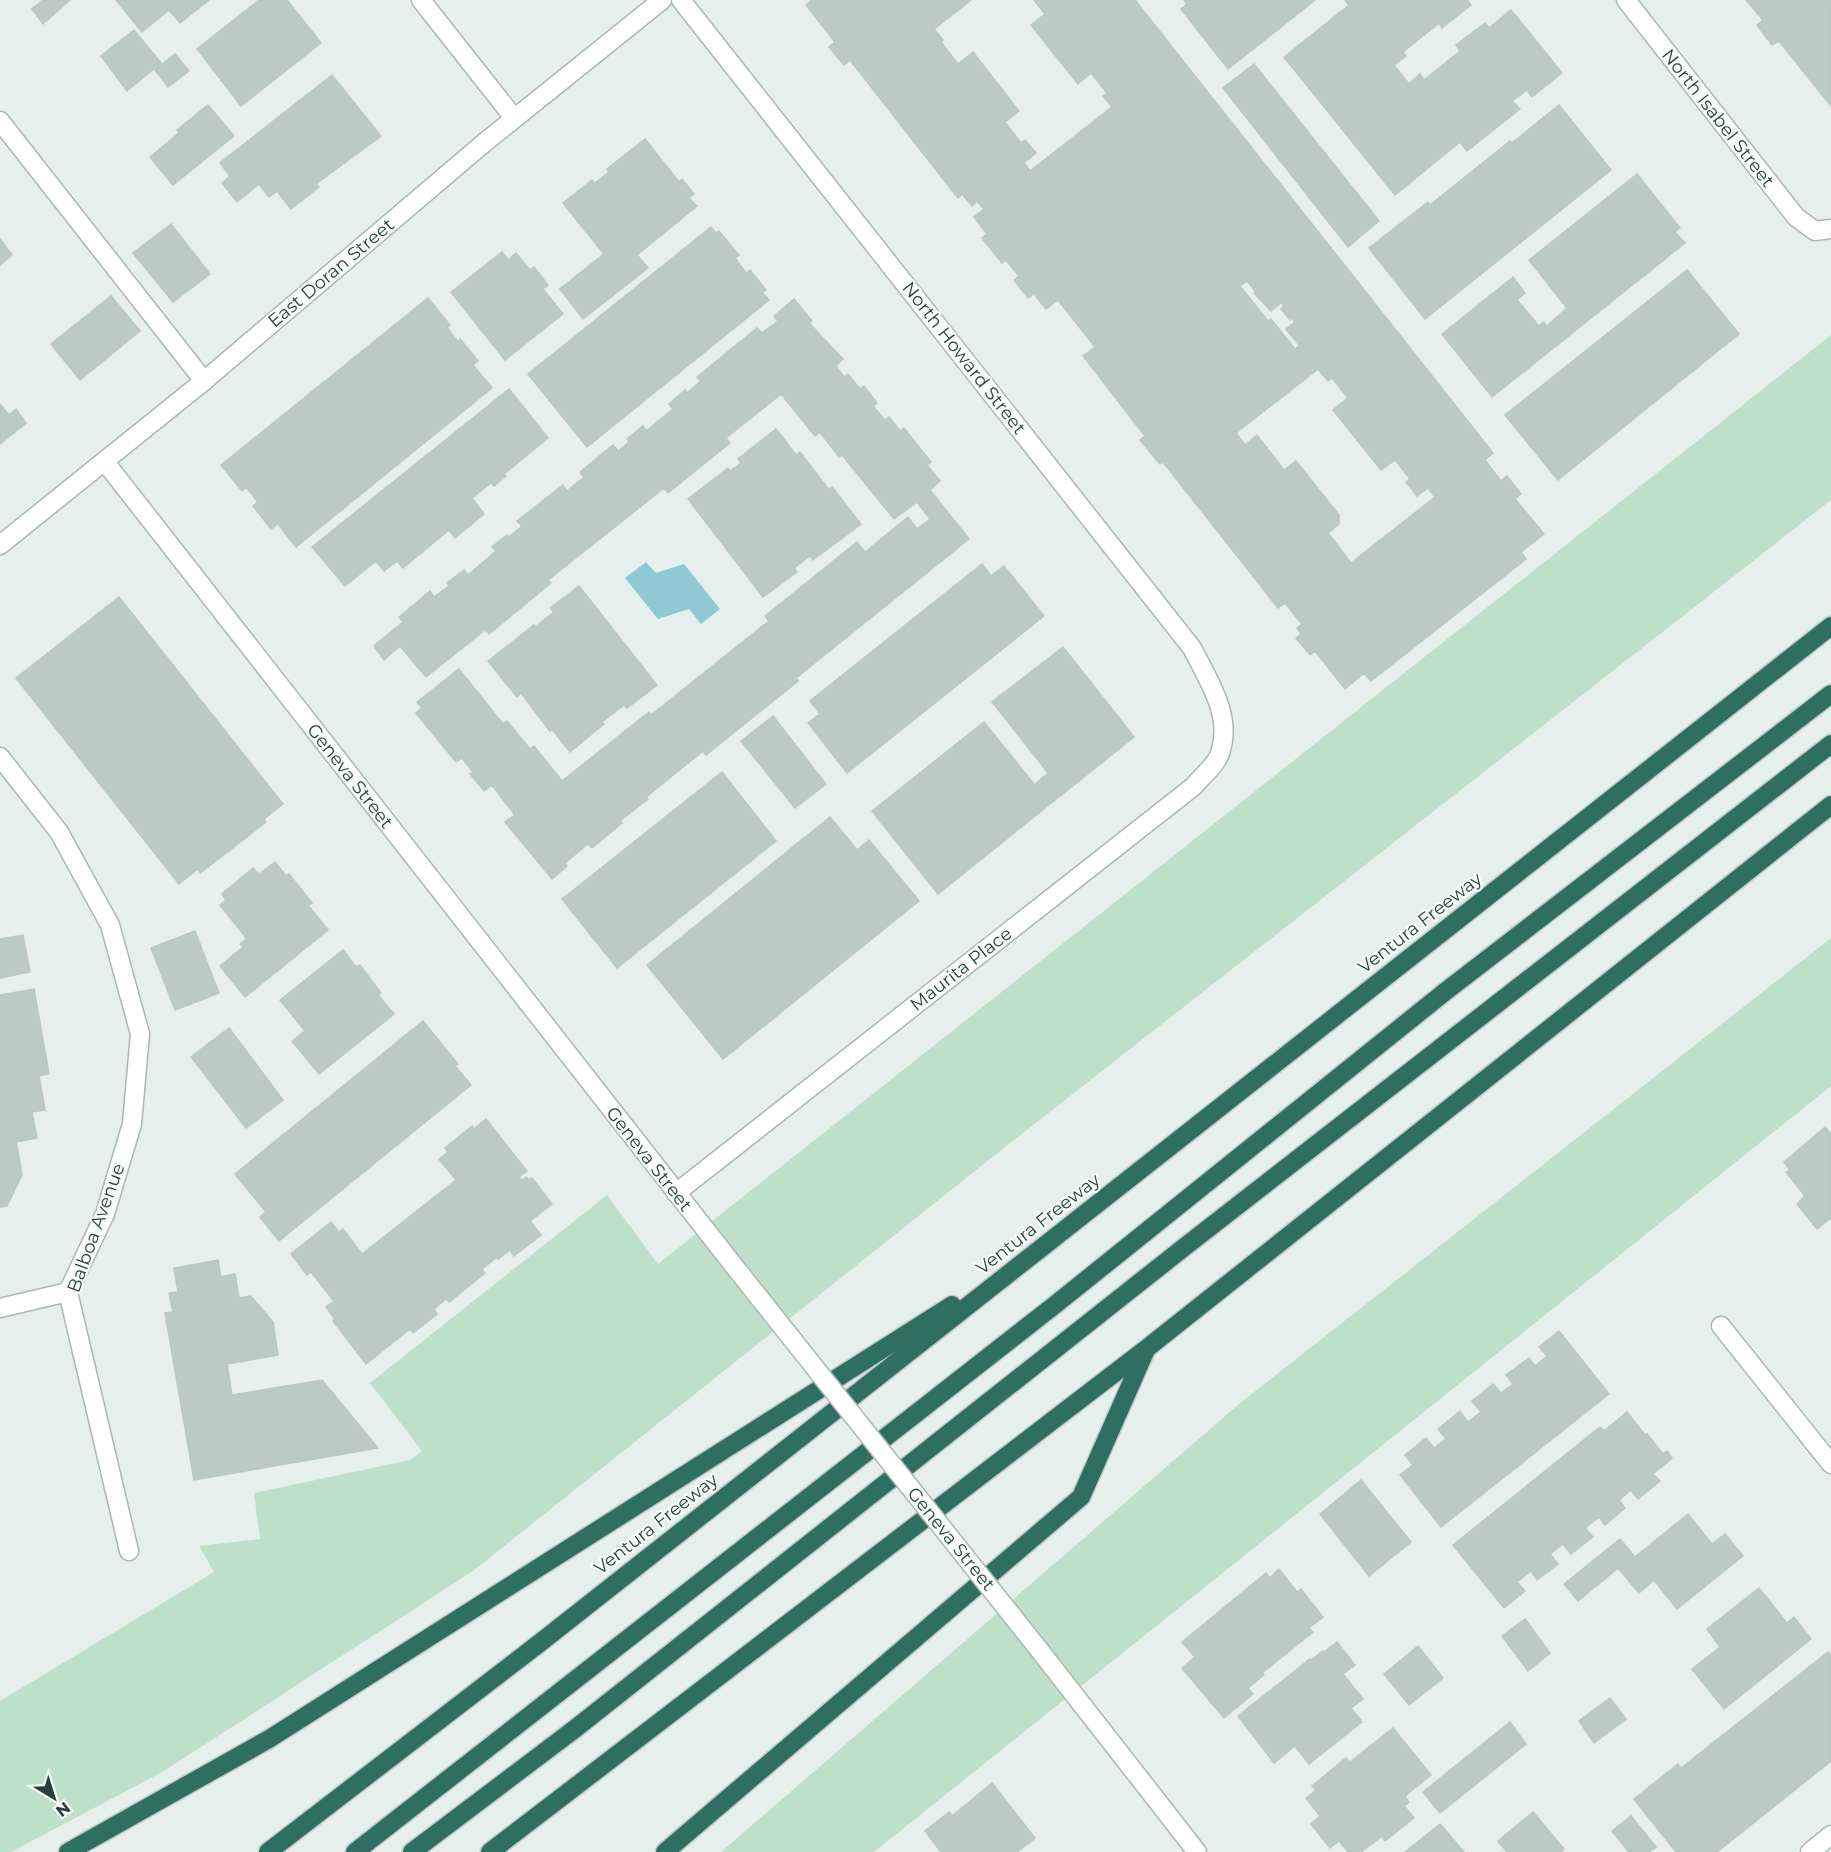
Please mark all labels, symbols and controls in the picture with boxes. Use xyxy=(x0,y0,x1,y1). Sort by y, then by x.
street label: North Isabel Street xyxy=(1657,44,1779,192)
street label: East Doran Street xyxy=(263,214,399,332)
street label: North Howard Street xyxy=(898,277,1030,439)
street label: Geneva Street xyxy=(302,719,398,833)
street label: Ventura Freeway xyxy=(1354,868,1486,978)
street label: Maurita Place xyxy=(906,922,1016,1016)
street label: Geneva Street xyxy=(601,1102,697,1216)
street label: Balboa Avenue xyxy=(62,1160,130,1296)
street label: Ventura Freeway xyxy=(972,1169,1104,1279)
street label: Ventura Freeway xyxy=(590,1469,722,1579)
street label: Geneva Street xyxy=(903,1483,999,1595)
north arrow xyxy=(24,1768,84,1828)
text: N xyxy=(52,1798,74,1821)

